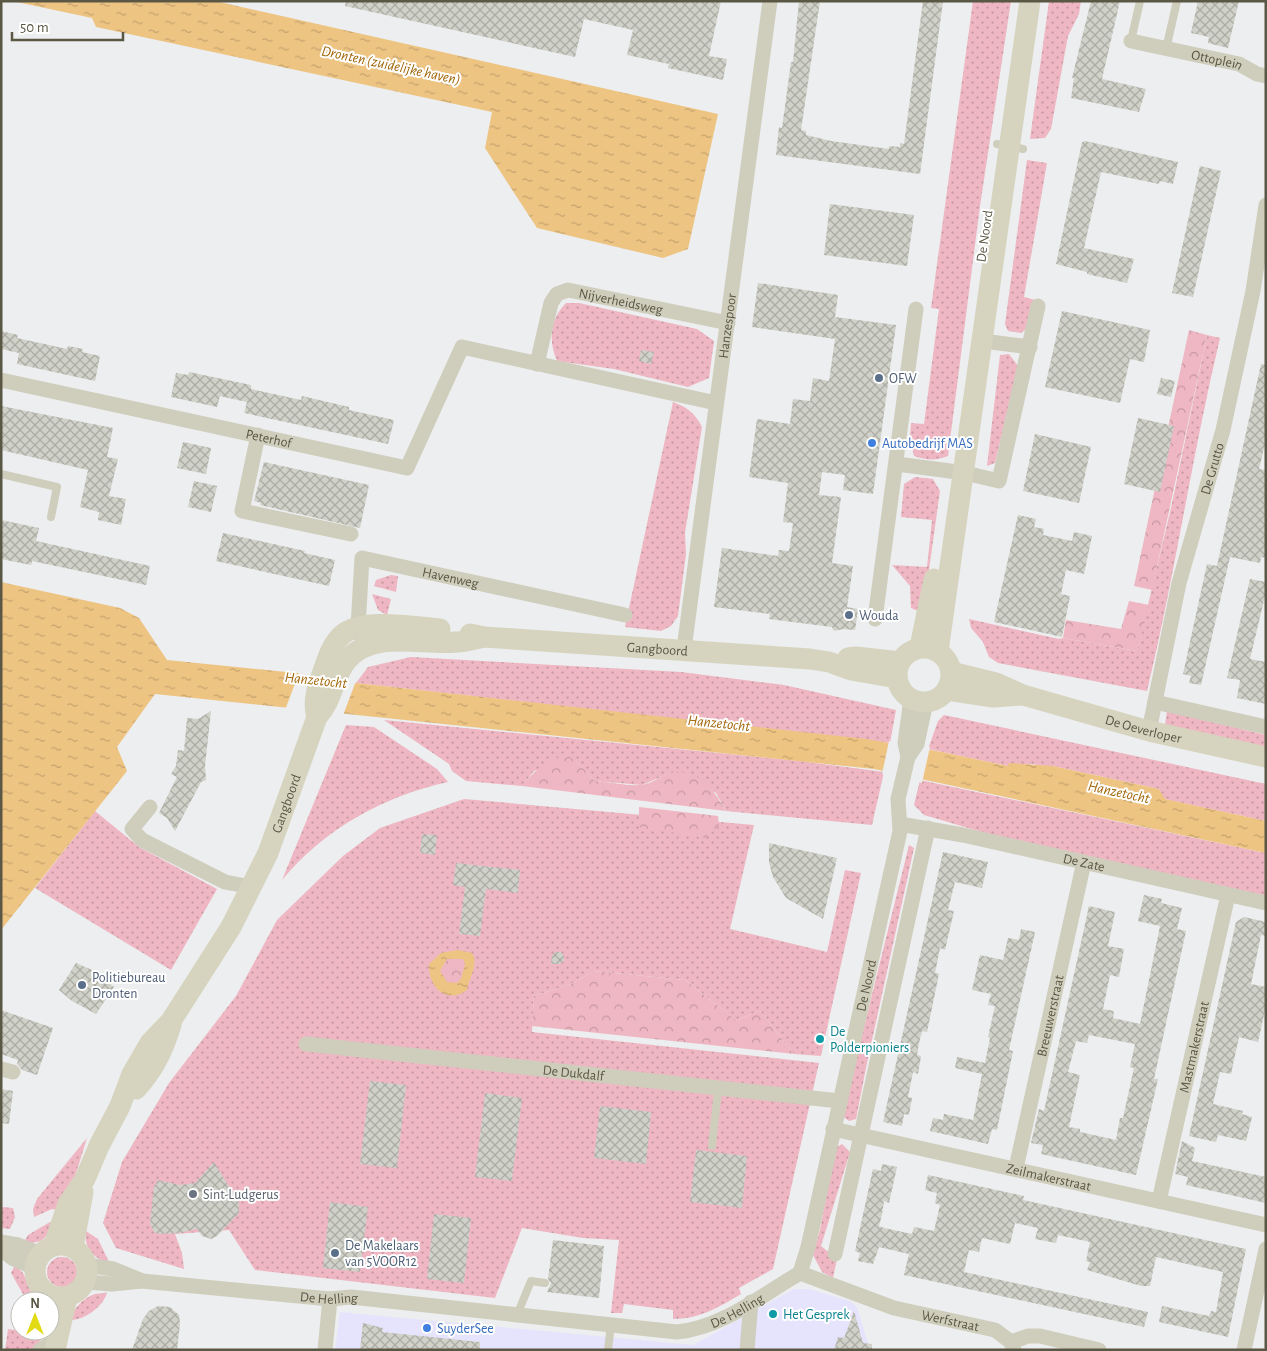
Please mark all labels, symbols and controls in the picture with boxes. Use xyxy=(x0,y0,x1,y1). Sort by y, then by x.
scale bar xyxy=(12,10,124,42)
text: 50 m xyxy=(20,20,49,35)
water label: Dronten (zuidelijke haven) xyxy=(320,43,462,88)
street label: Ottoplein xyxy=(1190,48,1245,73)
street label: De Noord xyxy=(974,209,996,263)
street label: Nijverheidsweg xyxy=(577,286,664,317)
street label: Hanzespoor xyxy=(717,292,739,359)
marker: OFW xyxy=(873,372,885,384)
place label: OFW xyxy=(889,372,917,386)
street label: Peterhof xyxy=(244,427,294,451)
marker: Autobedrijf MAS xyxy=(866,437,878,449)
place label: Autobedrijf MAS xyxy=(882,437,973,451)
street label: De Grutto xyxy=(1199,441,1227,496)
street label: Havenweg xyxy=(421,565,480,591)
marker: Wouda xyxy=(843,609,855,621)
place label: Wouda xyxy=(859,609,899,623)
street label: Gangboord xyxy=(626,641,688,659)
water label: Hanzetocht xyxy=(284,670,348,691)
water label: Hanzetocht xyxy=(687,713,751,734)
street label: De Oeverloper xyxy=(1103,713,1183,746)
street label: Gangboord xyxy=(270,773,304,835)
water label: Hanzetocht xyxy=(1087,779,1151,806)
street label: De Zate xyxy=(1062,852,1106,875)
street label: De Noord xyxy=(854,959,879,1013)
place label: Politiebureau Dronten xyxy=(92,971,166,1001)
street label: Breeuwerstraat xyxy=(1035,973,1067,1058)
marker: Politiebureau Dronten xyxy=(76,979,88,991)
street label: Mastmakerstraat xyxy=(1178,1000,1212,1094)
place label: De Polderpioniers xyxy=(830,1025,909,1055)
marker: De Polderpioniers xyxy=(814,1033,826,1045)
street label: De Dukdalf xyxy=(542,1063,606,1084)
street label: Zeilmakerstraat xyxy=(1005,1162,1093,1194)
marker: Sint-Ludgerus xyxy=(187,1188,199,1200)
place label: Sint-Ludgerus xyxy=(203,1188,279,1202)
place label: De Makelaars van 5VOOR12 xyxy=(345,1239,419,1269)
marker: De Makelaars van 5VOOR12 xyxy=(329,1247,341,1259)
street label: De Helling xyxy=(299,1290,359,1307)
north arrow xyxy=(10,1291,60,1341)
street label: De Helling xyxy=(709,1291,766,1331)
text: N xyxy=(30,1297,40,1311)
marker: Het Gesprek xyxy=(767,1308,779,1320)
place label: Het Gesprek xyxy=(783,1308,850,1322)
street label: Werfstraat xyxy=(920,1308,981,1334)
marker: SuyderSee xyxy=(421,1322,433,1334)
place label: SuyderSee xyxy=(437,1322,494,1336)

